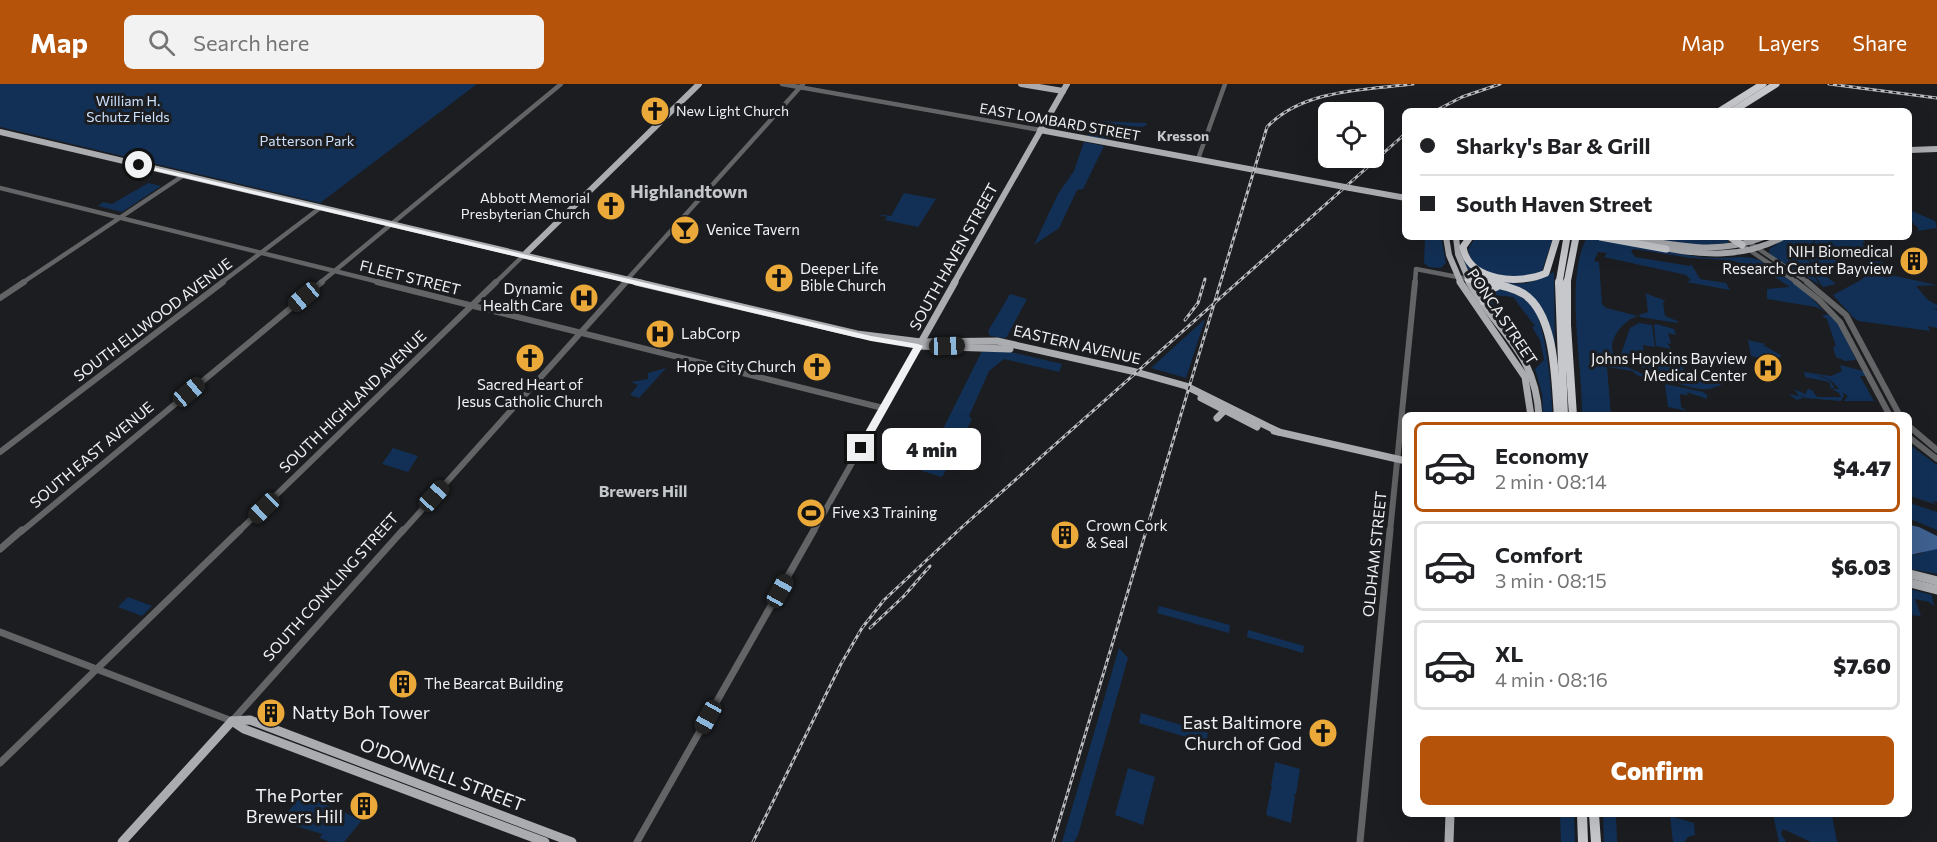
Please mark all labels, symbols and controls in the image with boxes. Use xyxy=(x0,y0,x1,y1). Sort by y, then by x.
search box xyxy=(124,15,544,69)
text: Map xyxy=(30,25,88,59)
icon: search xyxy=(145,26,178,59)
text: Search here xyxy=(193,29,309,56)
text: Map xyxy=(1681,30,1725,55)
text: Layers xyxy=(1758,30,1820,55)
text: Share xyxy=(1853,30,1907,55)
park label: William H. Schutz Fields xyxy=(86,92,170,125)
church icon: New Light Church xyxy=(639,95,671,127)
street label: EAST LOMBARD STREET xyxy=(978,99,1142,144)
place label: New Light Church xyxy=(676,102,789,119)
map controls xyxy=(1318,102,1384,168)
button: locate xyxy=(1318,102,1384,168)
district label: Kresson xyxy=(1157,127,1209,144)
park label: Patterson Park xyxy=(260,132,355,149)
text: Sharky's Bar & Grill xyxy=(1456,132,1650,159)
route start xyxy=(125,151,152,178)
district label: Highlandtown xyxy=(630,180,748,202)
street label: SOUTH HAVEN STREET xyxy=(905,180,1001,333)
place label: Abbott Memorial Presbyterian Church xyxy=(461,189,590,222)
church icon: Abbott Memorial Presbyterian Church xyxy=(595,190,627,222)
text: South Haven Street xyxy=(1456,190,1652,217)
bar icon: Venice Tavern xyxy=(669,214,701,246)
place label: Venice Tavern xyxy=(706,220,800,238)
place label: NIH Biomedical Research Center Bayview xyxy=(1722,242,1893,277)
building icon: NIH Biomedical Research Center Bayview xyxy=(1898,245,1930,277)
street label: SOUTH ELLWOOD AVENUE xyxy=(70,254,235,385)
street label: FLEET STREET xyxy=(358,256,463,298)
place label: Deeper Life Bible Church xyxy=(800,259,886,294)
church icon: Deeper Life Bible Church xyxy=(763,262,795,294)
street label: PONCA STREET xyxy=(1464,265,1542,368)
car xyxy=(284,279,324,315)
place label: Dynamic Health Care xyxy=(483,279,563,314)
hospital icon: Dynamic Health Care xyxy=(568,282,600,314)
hospital icon: LabCorp xyxy=(644,318,676,350)
street label: EASTERN AVENUE xyxy=(1012,321,1143,367)
place label: LabCorp xyxy=(681,324,741,342)
street label: SOUTH HIGHLAND AVENUE xyxy=(275,326,430,476)
car xyxy=(929,336,965,356)
church icon: Sacred Heart of Jesus Catholic Church xyxy=(514,342,546,374)
place label: Johns Hopkins Bayview Medical Center xyxy=(1591,349,1747,384)
church icon: Hope City Church xyxy=(801,351,833,383)
hospital icon: Johns Hopkins Bayview Medical Center xyxy=(1752,352,1784,384)
place label: Hope City Church xyxy=(676,357,796,375)
car xyxy=(169,374,209,410)
place label: Sacred Heart of Jesus Catholic Church xyxy=(457,375,603,410)
street label: SOUTH EAST AVENUE xyxy=(26,397,157,511)
callout: 4 min xyxy=(882,427,981,469)
route end xyxy=(847,434,874,461)
text: 4 min xyxy=(906,437,957,461)
icon: car xyxy=(1423,440,1477,494)
text: Economy xyxy=(1495,442,1589,469)
text: $4.47 xyxy=(1833,454,1891,481)
text: 2 min · 08:14 xyxy=(1495,469,1607,493)
car xyxy=(415,477,453,515)
district label: Brewers Hill xyxy=(599,481,687,500)
car xyxy=(245,489,283,527)
street label: OLDHAM STREET xyxy=(1358,490,1390,618)
sports icon: Five x3 Training xyxy=(795,497,827,529)
place label: Five x3 Training xyxy=(832,503,937,521)
street label: SOUTH CONKLING STREET xyxy=(259,508,402,664)
place label: Crown Cork & Seal xyxy=(1086,516,1168,551)
building icon: Crown Cork & Seal xyxy=(1049,519,1081,551)
icon: car xyxy=(1423,539,1477,593)
text: Comfort xyxy=(1495,541,1583,568)
text: $6.03 xyxy=(1831,553,1891,580)
text: 3 min · 08:15 xyxy=(1495,568,1607,592)
car xyxy=(763,571,797,611)
icon: car xyxy=(1423,638,1477,692)
text: XL xyxy=(1495,640,1523,667)
text: $7.60 xyxy=(1833,652,1891,679)
text: 4 min · 08:16 xyxy=(1495,667,1608,691)
building icon: The Bearcat Building xyxy=(387,668,419,700)
place label: The Bearcat Building xyxy=(424,674,563,692)
building icon: Natty Boh Tower xyxy=(255,697,287,729)
car xyxy=(691,697,725,737)
place label: Natty Boh Tower xyxy=(292,701,430,723)
place label: East Baltimore Church of God xyxy=(1182,711,1302,754)
church icon: East Baltimore Church of God xyxy=(1307,717,1339,749)
street label: O'DONNELL STREET xyxy=(357,732,528,816)
button: Confirm xyxy=(1420,736,1894,805)
place label: The Porter Brewers Hill xyxy=(246,784,343,827)
building icon: The Porter Brewers Hill xyxy=(348,790,380,822)

